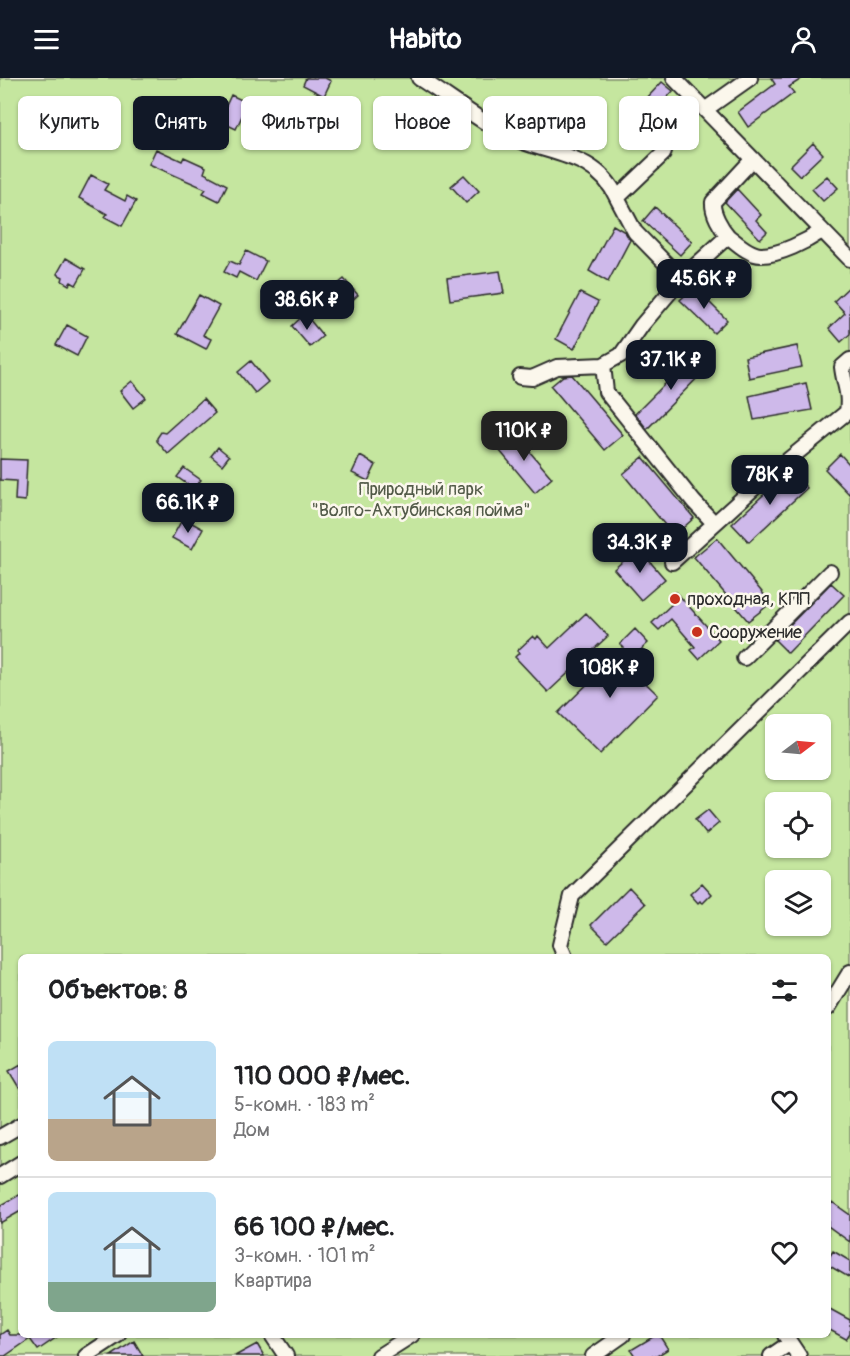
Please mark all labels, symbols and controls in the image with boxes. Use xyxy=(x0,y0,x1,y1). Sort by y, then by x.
icon: menu xyxy=(30,23,63,56)
text: Habito xyxy=(388,23,462,56)
icon: person xyxy=(787,23,820,56)
chip: Купить xyxy=(18,96,121,150)
chip: Снять xyxy=(133,96,229,150)
chip: Фильтры xyxy=(241,96,361,150)
chip: Новое xyxy=(373,96,471,150)
chip: Квартира xyxy=(483,96,607,150)
chip: Дом xyxy=(619,96,699,150)
pin: 45.6K ₽ xyxy=(649,259,759,310)
text: 45.6K ₽ xyxy=(671,266,737,291)
pin: 38.6K ₽ xyxy=(252,280,362,331)
text: 38.6K ₽ xyxy=(274,287,340,312)
pin: 37.1K ₽ xyxy=(616,340,726,391)
text: 37.1K ₽ xyxy=(640,347,702,372)
pin: 110K ₽ xyxy=(475,411,573,462)
text: 110K ₽ xyxy=(495,418,553,443)
pin: 78K ₽ xyxy=(728,455,812,506)
text: 78K ₽ xyxy=(745,462,795,487)
park label: Природный парк "Волго-Ахтубинская пойма" xyxy=(312,478,531,522)
pin: 66.1K ₽ xyxy=(133,483,243,534)
text: 66.1K ₽ xyxy=(156,490,220,515)
pin: 34.3K ₽ xyxy=(585,523,695,574)
text: 34.3K ₽ xyxy=(607,530,673,555)
place label: проходная, КПП xyxy=(687,588,810,611)
marker: проходная, КПП xyxy=(668,592,682,606)
place label: Сооружение xyxy=(709,621,802,644)
marker: Сооружение xyxy=(690,625,704,639)
pin: 108K ₽ xyxy=(561,648,659,699)
text: 108K ₽ xyxy=(580,655,640,680)
north arrow xyxy=(765,714,831,780)
map controls xyxy=(765,714,831,936)
button: locate xyxy=(765,792,831,858)
button: layers xyxy=(765,870,831,936)
text: Объектов: 8 xyxy=(48,974,187,1006)
icon: filters xyxy=(768,974,801,1007)
text: 110 000 ₽/мес. xyxy=(234,1060,410,1092)
icon: home xyxy=(96,1065,168,1137)
icon: heart xyxy=(768,1085,801,1118)
text: 5-комн. · 183 m² xyxy=(234,1092,375,1117)
text: Дом xyxy=(234,1117,270,1142)
text: 66 100 ₽/мес. xyxy=(234,1211,395,1243)
icon: home xyxy=(96,1216,168,1288)
icon: heart xyxy=(768,1236,801,1269)
text: 3-комн. · 101 m² xyxy=(234,1243,376,1268)
text: Квартира xyxy=(234,1268,312,1293)

